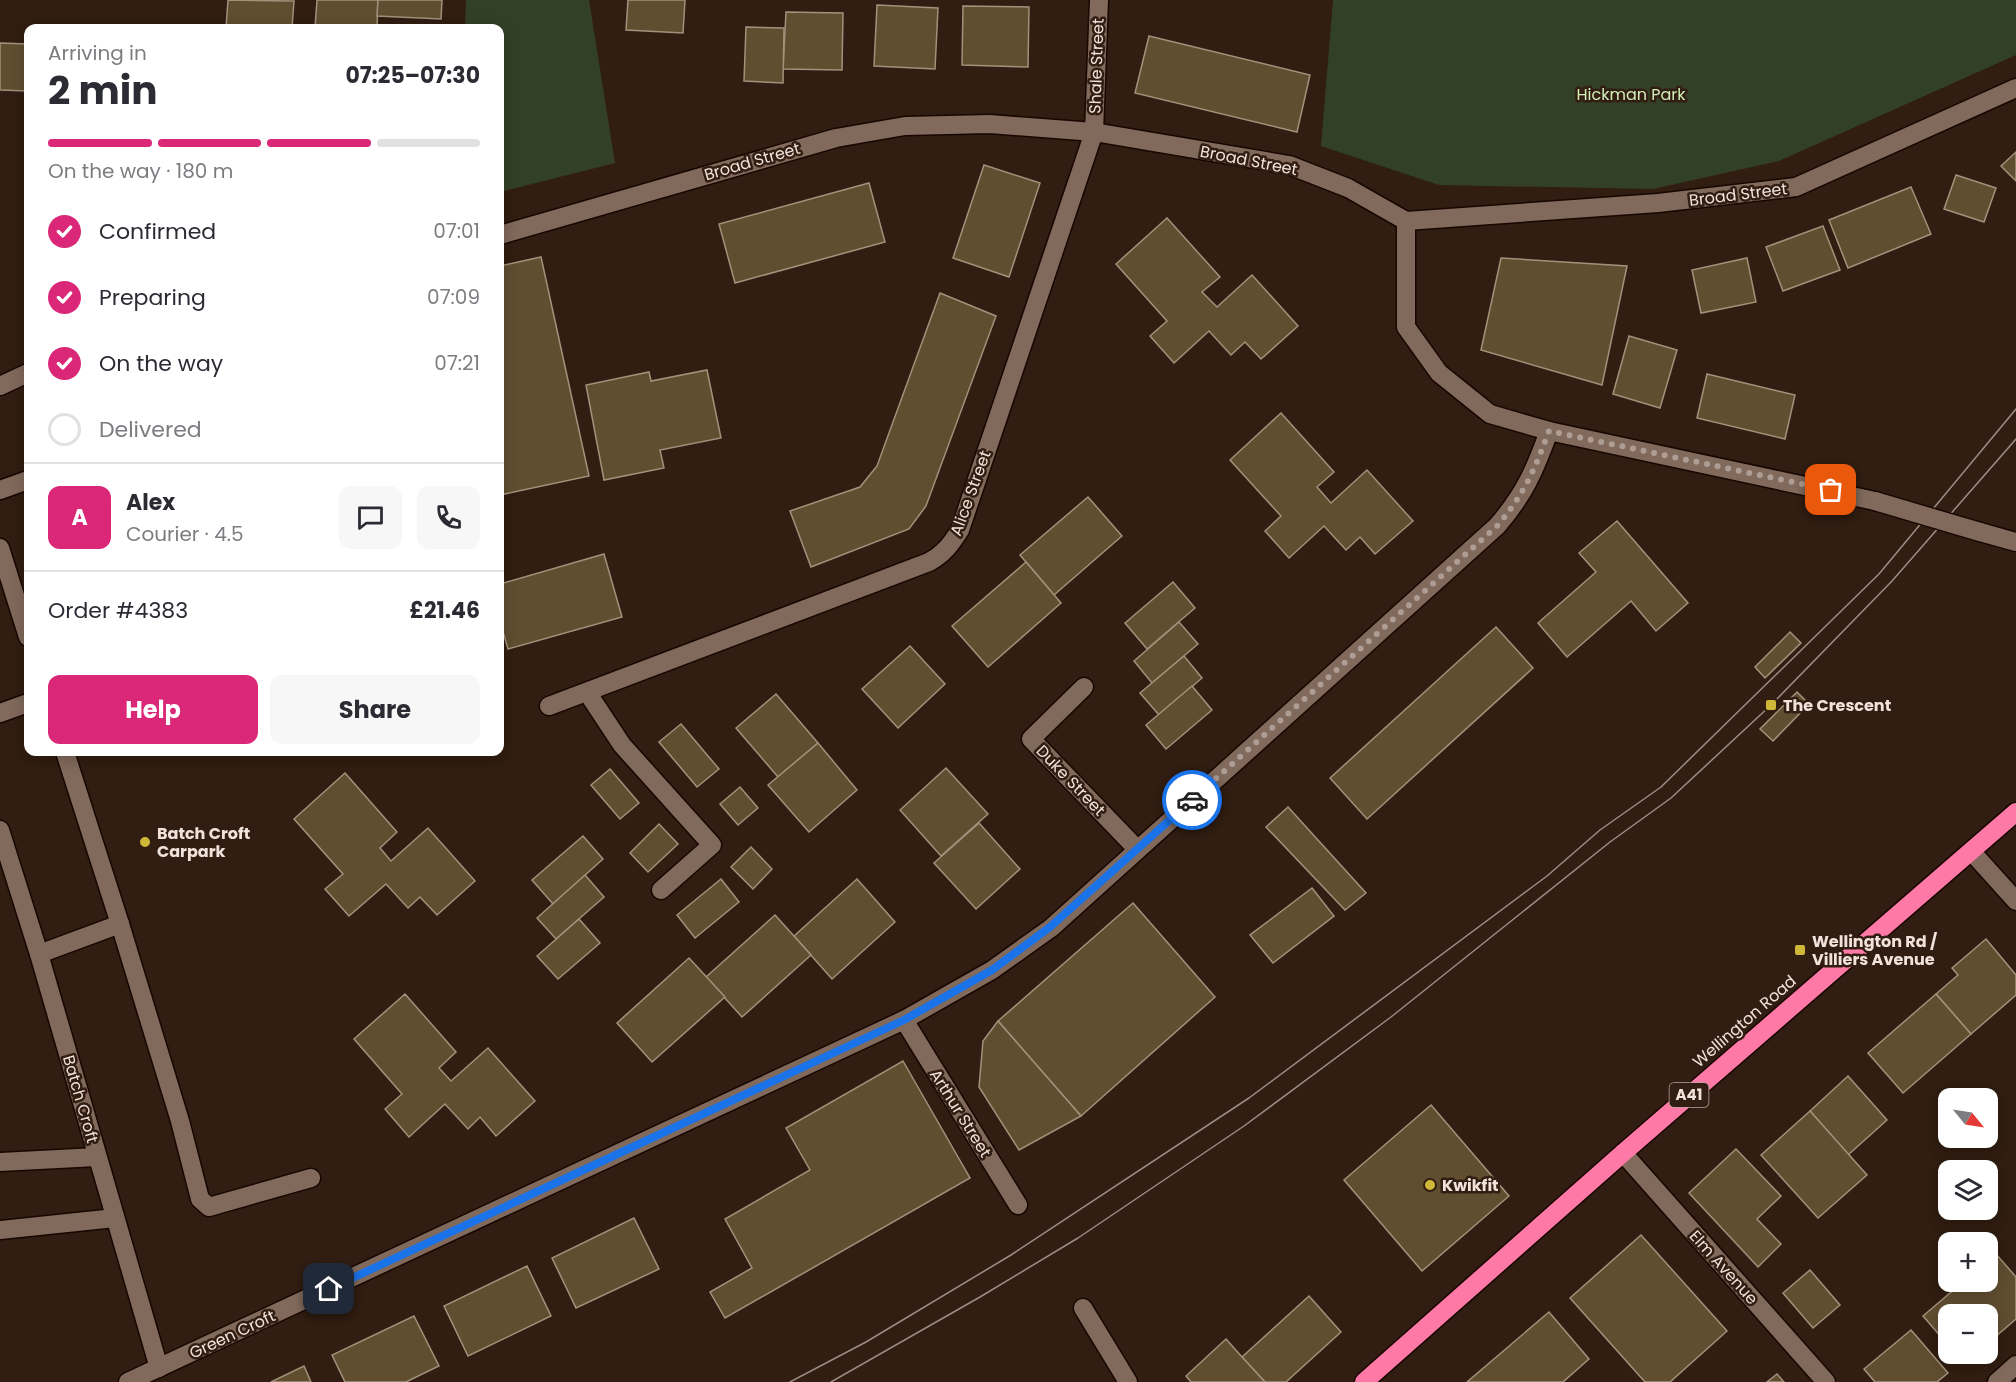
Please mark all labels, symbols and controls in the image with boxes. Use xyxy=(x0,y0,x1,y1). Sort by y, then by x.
street label: Shale Street xyxy=(1083,18,1110,114)
text: Arriving in xyxy=(48,39,147,67)
text: 07:25–07:30 xyxy=(345,60,480,91)
text: 2 min xyxy=(48,63,158,118)
park label: Hickman Park xyxy=(1576,83,1686,106)
street label: Broad Street xyxy=(701,137,803,186)
street label: Broad Street xyxy=(1198,140,1300,181)
text: On the way · 180 m xyxy=(48,157,233,185)
street label: Broad Street xyxy=(1688,177,1789,212)
icon: check xyxy=(48,215,81,248)
text: Confirmed xyxy=(99,216,216,247)
text: 07:01 xyxy=(433,217,480,245)
icon: check xyxy=(48,281,81,314)
text: Preparing xyxy=(99,282,206,313)
text: 07:09 xyxy=(427,283,480,311)
icon: check xyxy=(48,347,81,380)
text: On the way xyxy=(99,348,223,379)
text: 07:21 xyxy=(434,349,480,377)
text: Delivered xyxy=(99,414,202,445)
street label: Alice Street xyxy=(944,447,997,539)
pin xyxy=(1805,464,1856,515)
icon: bag xyxy=(1814,473,1847,506)
button: chat xyxy=(339,486,402,549)
button: phone xyxy=(417,486,480,549)
text: Alex xyxy=(126,487,175,518)
text: A xyxy=(71,502,88,533)
text: Courier · 4.5 xyxy=(126,520,244,548)
text: Order #4383 xyxy=(48,595,188,626)
text: £21.46 xyxy=(409,595,480,626)
button: Help xyxy=(48,675,258,744)
button: Share xyxy=(270,675,480,744)
place label: The Crescent xyxy=(1783,694,1891,717)
marker: The Crescent xyxy=(1764,698,1778,712)
street label: Duke Street xyxy=(1031,740,1111,821)
courier xyxy=(1162,770,1222,830)
icon: car xyxy=(1176,784,1209,817)
place label: Batch Croft Carpark xyxy=(157,822,250,863)
marker: Batch Croft Carpark xyxy=(138,835,152,849)
place label: Wellington Rd / Villiers Avenue xyxy=(1812,930,1938,971)
marker: Wellington Rd / Villiers Avenue xyxy=(1793,943,1807,957)
street label: Wellington Road xyxy=(1688,970,1801,1073)
street label: Batch Croft xyxy=(57,1053,104,1146)
street label: Arthur Street xyxy=(924,1065,997,1162)
road number: A41 xyxy=(1670,1083,1708,1107)
north arrow xyxy=(1938,1088,1998,1148)
map controls xyxy=(1938,1088,1998,1364)
button: layers xyxy=(1938,1160,1998,1220)
place label: Kwikfit xyxy=(1442,1174,1499,1197)
marker: Kwikfit xyxy=(1423,1178,1437,1192)
street label: Elm Avenue xyxy=(1684,1225,1763,1310)
button: + xyxy=(1938,1232,1998,1292)
pin xyxy=(303,1263,354,1314)
icon: home xyxy=(312,1272,345,1305)
street label: Green Croft xyxy=(185,1304,279,1364)
button: − xyxy=(1938,1304,1998,1364)

